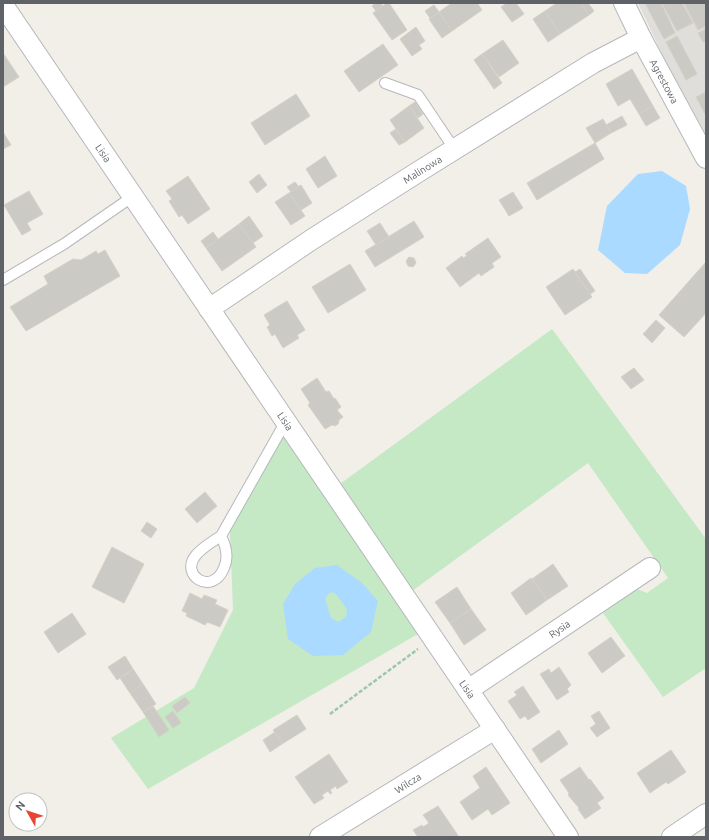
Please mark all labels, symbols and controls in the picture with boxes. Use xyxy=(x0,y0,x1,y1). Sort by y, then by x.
street label: Agrestowa xyxy=(648,57,680,105)
street label: Lisia xyxy=(93,142,113,165)
street label: Malinowa xyxy=(401,154,444,186)
street label: Lisia xyxy=(275,410,295,433)
street label: Rysia xyxy=(547,618,572,640)
street label: Lisia xyxy=(457,678,477,701)
street label: Wilcza xyxy=(393,771,423,796)
north arrow xyxy=(8,792,48,832)
text: N xyxy=(13,799,27,813)

